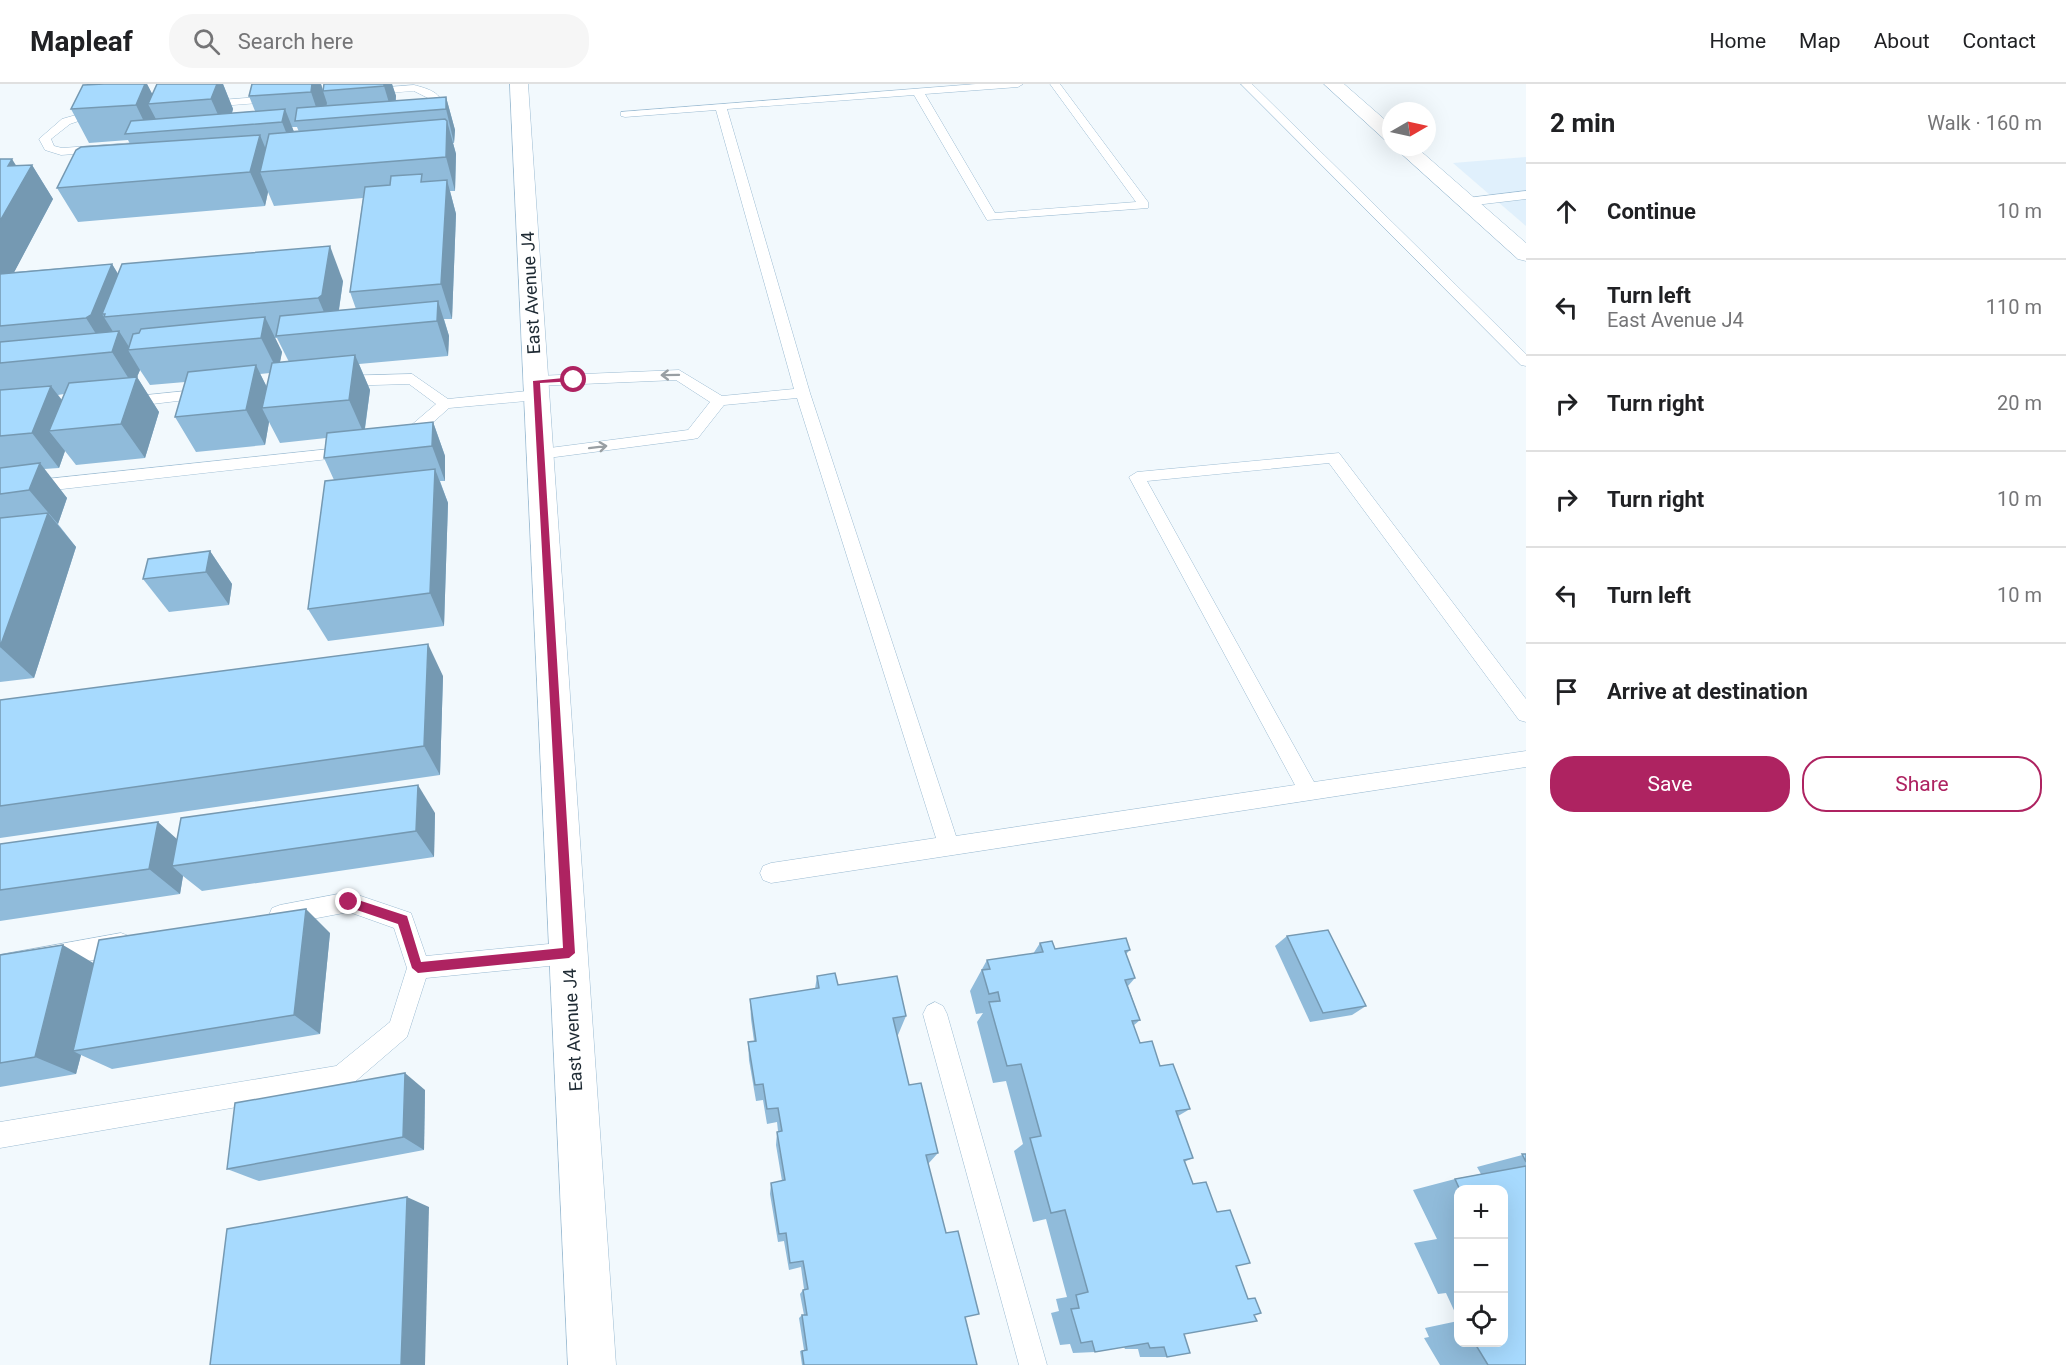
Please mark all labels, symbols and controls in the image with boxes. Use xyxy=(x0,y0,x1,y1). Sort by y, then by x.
search box xyxy=(169,14,589,68)
text: Mapleaf xyxy=(30,25,133,58)
icon: search xyxy=(190,25,223,58)
text: Search here xyxy=(238,29,354,54)
text: Home xyxy=(1710,29,1766,53)
text: Map xyxy=(1799,29,1841,53)
text: About xyxy=(1874,29,1930,53)
text: Contact xyxy=(1963,29,2036,53)
north arrow xyxy=(1382,102,1436,156)
text: 2 min xyxy=(1550,108,1615,138)
text: Walk · 160 m xyxy=(1927,111,2042,135)
icon: ahead xyxy=(1550,195,1583,228)
text: Continue xyxy=(1607,199,1696,224)
text: 10 m xyxy=(1997,199,2042,223)
street label: East Avenue J4 xyxy=(517,231,544,355)
text: Turn left xyxy=(1607,283,1691,308)
icon: left xyxy=(1550,291,1583,324)
text: 110 m xyxy=(1986,295,2042,319)
text: East Avenue J4 xyxy=(1607,308,1744,332)
route start xyxy=(560,366,586,392)
one-way arrow xyxy=(660,370,680,381)
icon: right xyxy=(1550,387,1583,420)
text: Turn right xyxy=(1607,391,1704,416)
text: 20 m xyxy=(1997,391,2042,415)
one-way arrow xyxy=(588,441,608,452)
icon: right xyxy=(1550,483,1583,516)
text: Turn right xyxy=(1607,487,1704,512)
text: 10 m xyxy=(1997,487,2042,511)
icon: left xyxy=(1550,579,1583,612)
text: Turn left xyxy=(1607,583,1691,608)
text: 10 m xyxy=(1997,583,2042,607)
icon: arrive xyxy=(1550,675,1583,708)
text: Arrive at destination xyxy=(1607,679,1808,704)
button: Save xyxy=(1550,756,1790,812)
button: Share xyxy=(1802,756,2042,812)
route end xyxy=(335,888,361,914)
street label: East Avenue J4 xyxy=(559,968,586,1092)
map controls xyxy=(1454,1185,1508,1347)
button: + xyxy=(1454,1185,1508,1239)
button: − xyxy=(1454,1239,1508,1293)
button: locate xyxy=(1454,1293,1508,1347)

